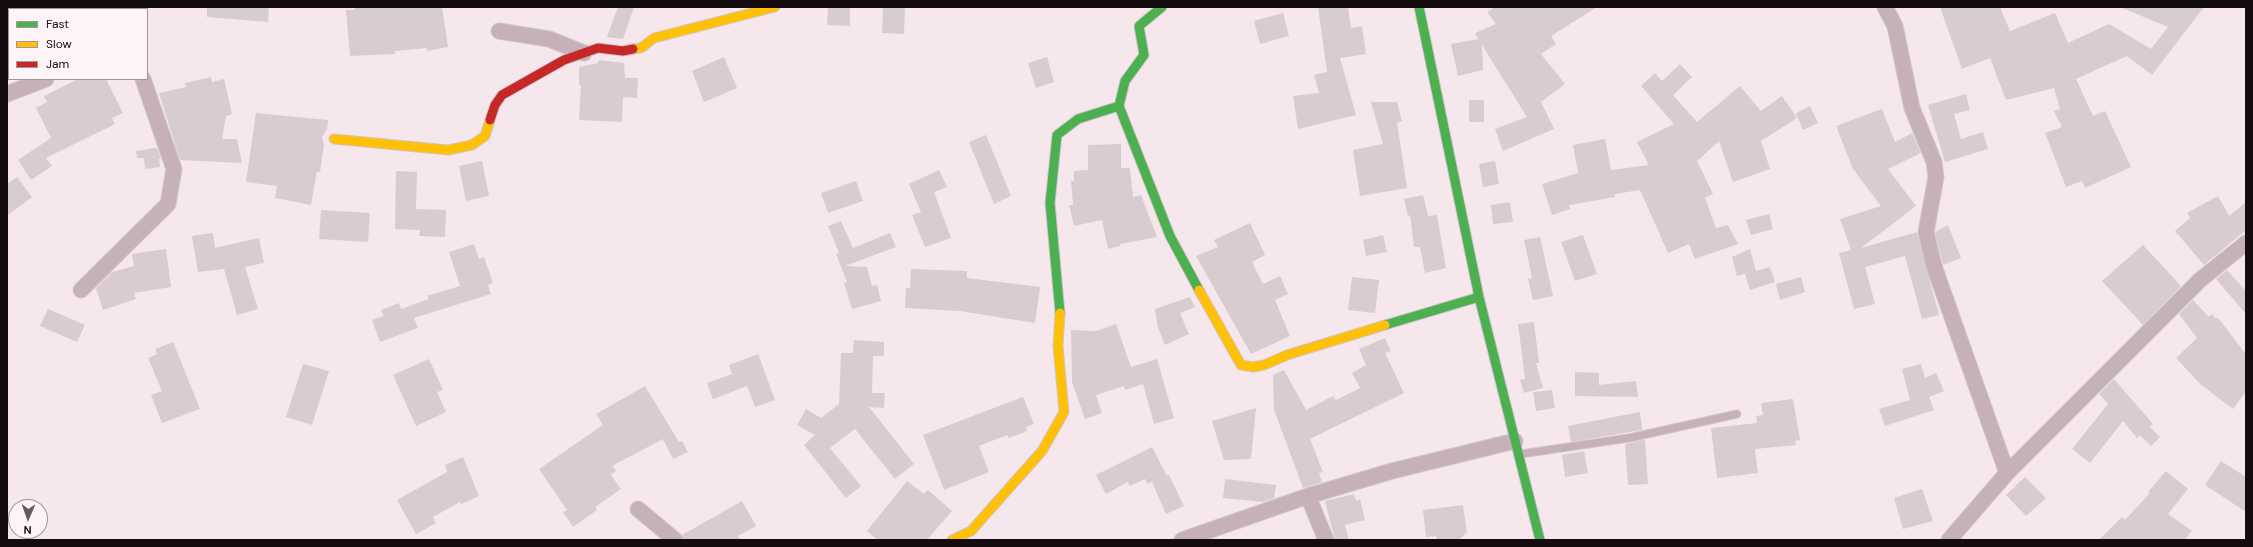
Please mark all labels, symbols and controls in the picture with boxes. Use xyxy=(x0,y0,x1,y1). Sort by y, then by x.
legend xyxy=(8,8,148,80)
text: Fast xyxy=(46,16,69,32)
text: Slow xyxy=(46,36,72,52)
text: Jam xyxy=(46,56,69,72)
north arrow xyxy=(8,499,48,539)
text: N xyxy=(23,523,32,537)

